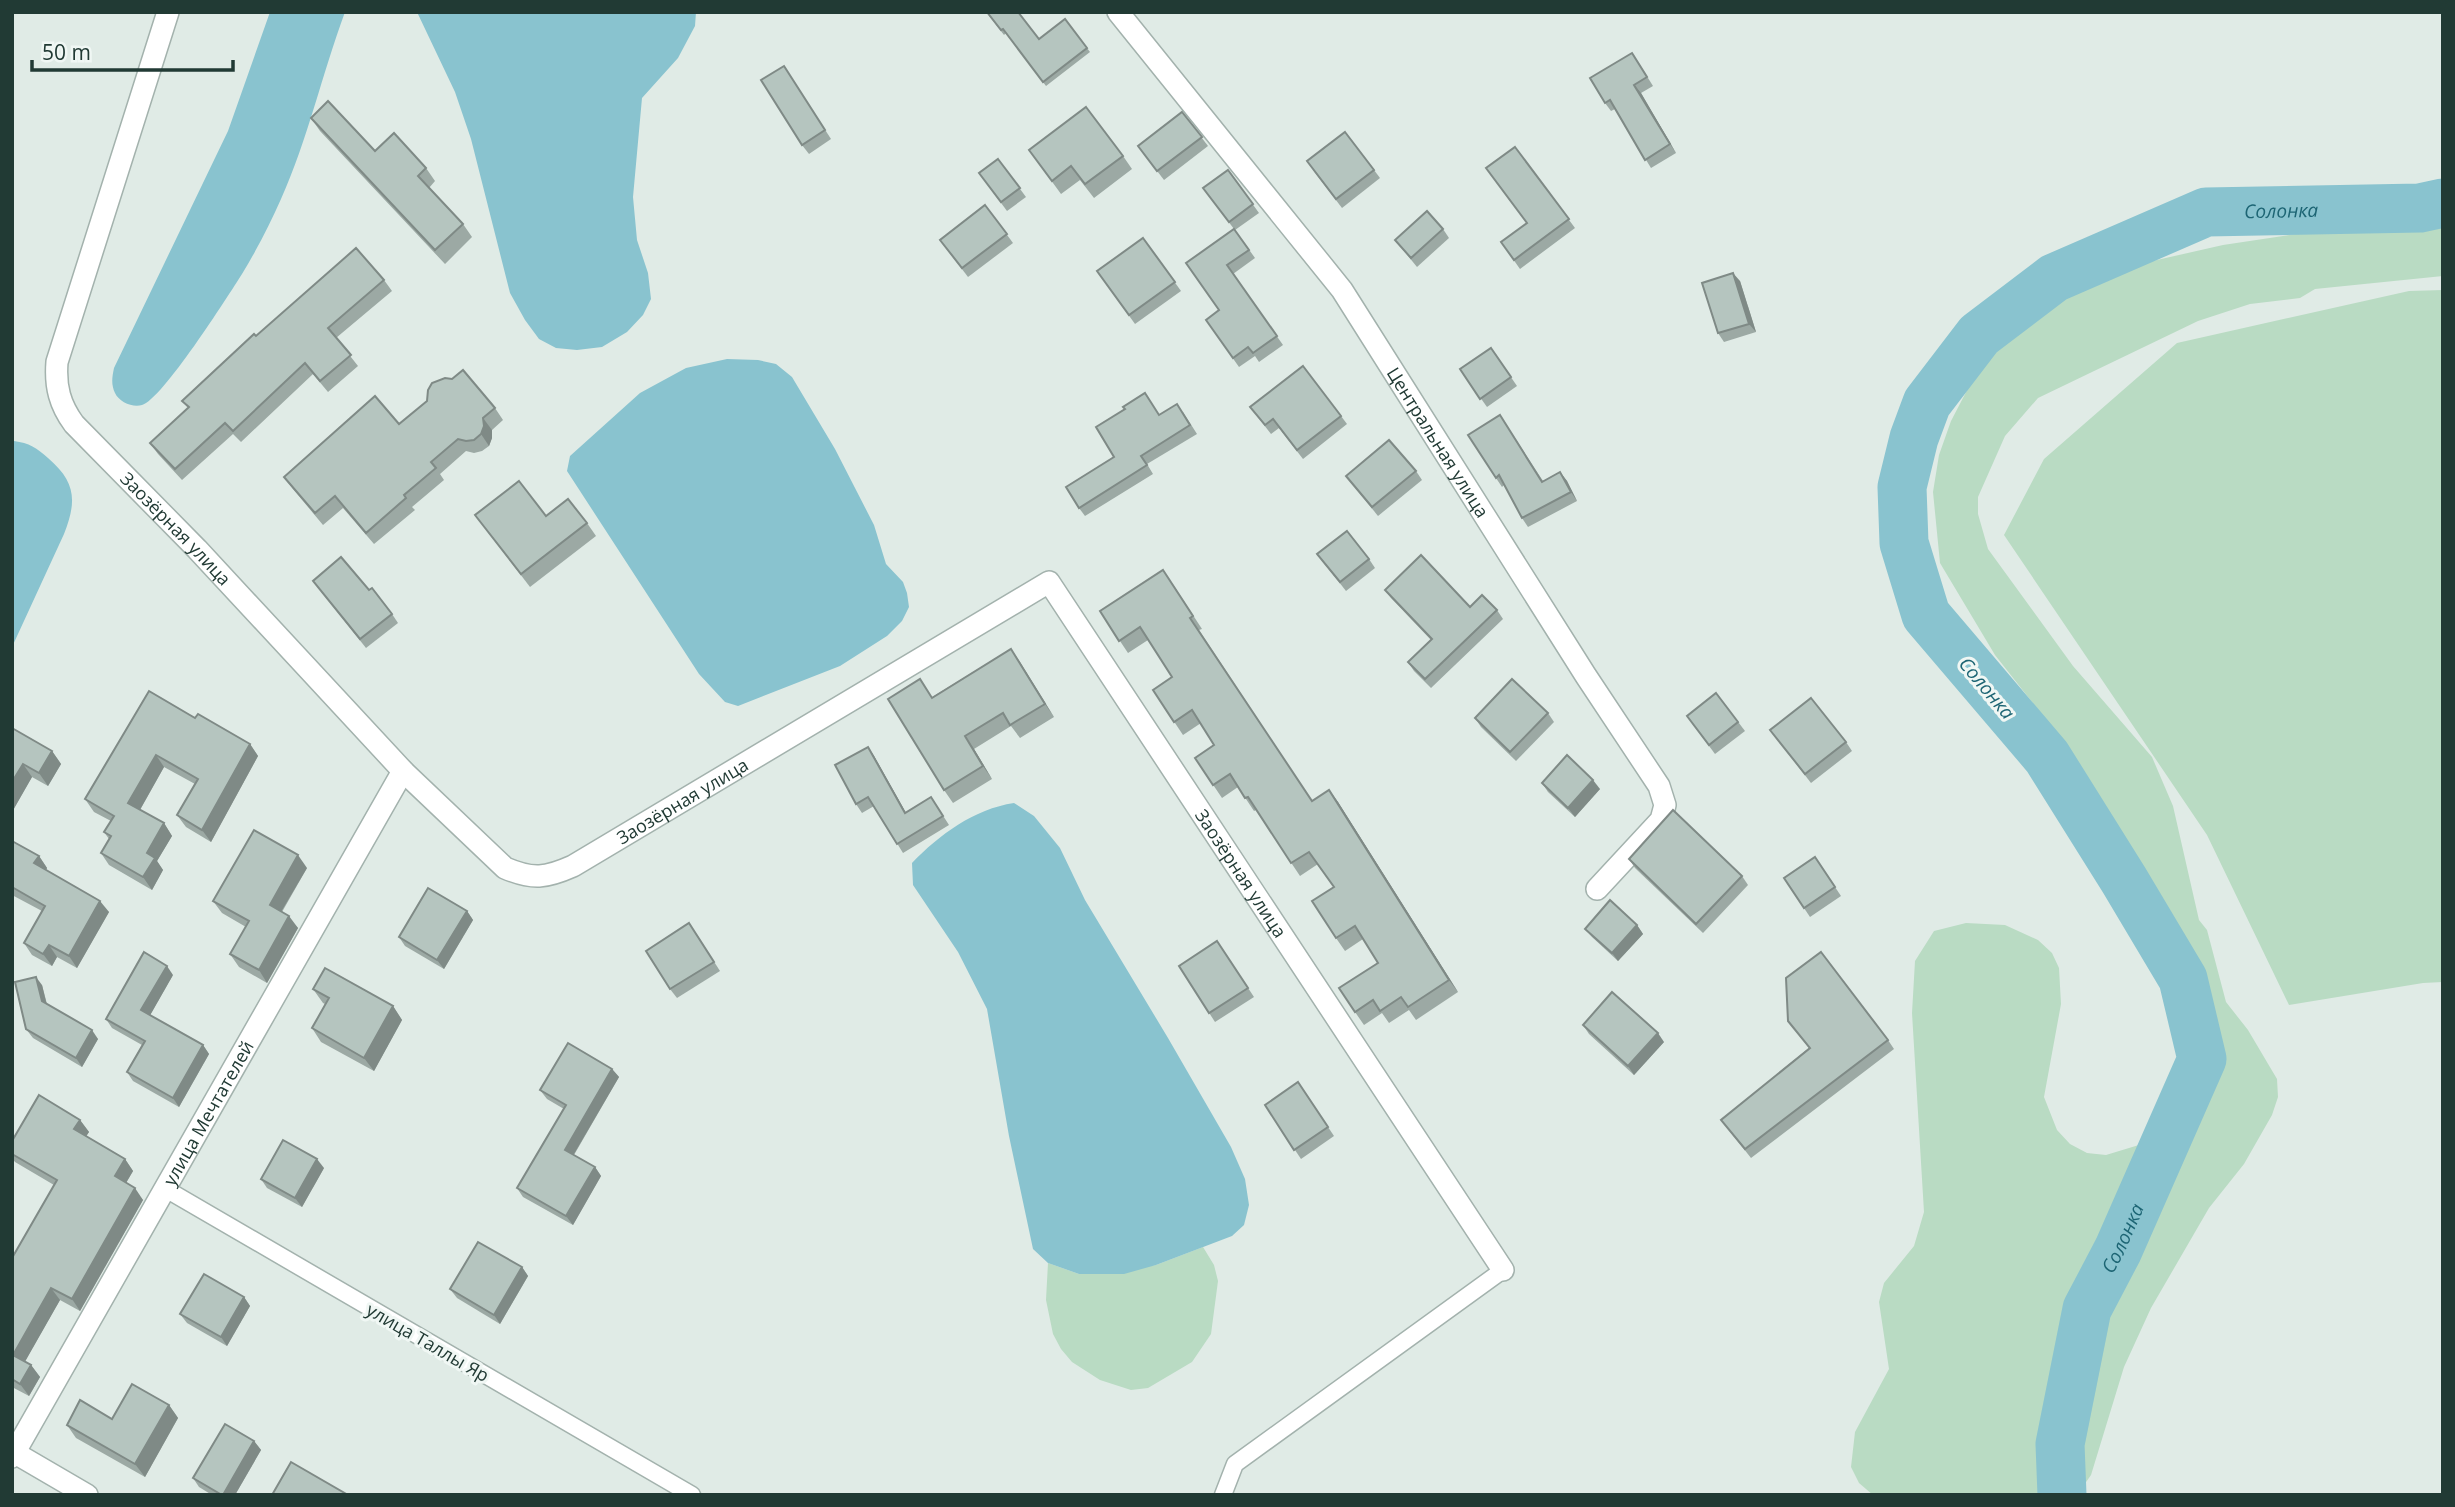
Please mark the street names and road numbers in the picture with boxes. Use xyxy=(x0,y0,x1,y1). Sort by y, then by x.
street label: Центральная улица xyxy=(1382,362,1495,522)
street label: Заозёрная улица xyxy=(115,466,237,590)
street label: Заозёрная улица xyxy=(612,752,752,849)
street label: Заозёрная улица xyxy=(1190,804,1292,942)
street label: улица Мечтателей xyxy=(157,1036,259,1190)
street label: улица Таллы Яр xyxy=(362,1297,494,1387)

